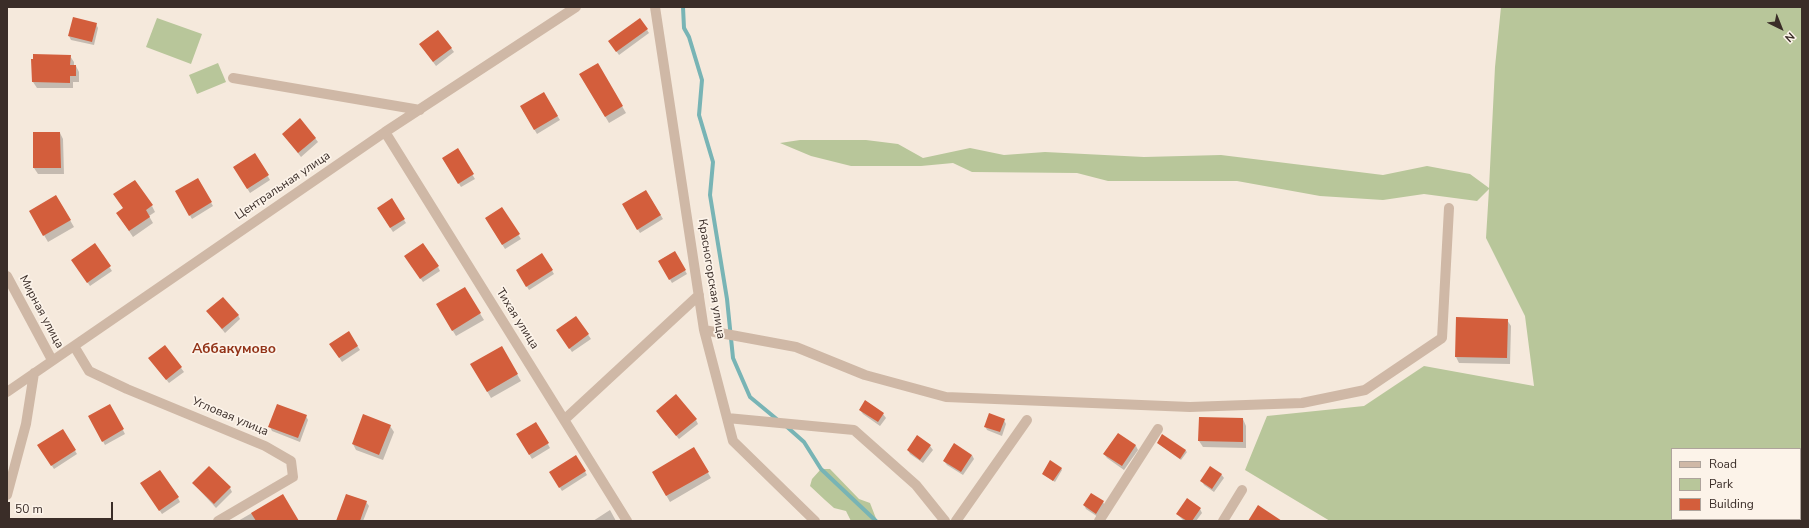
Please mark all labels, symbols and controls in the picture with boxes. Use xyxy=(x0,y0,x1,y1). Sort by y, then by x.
north arrow xyxy=(1761,8,1801,48)
text: N xyxy=(1781,29,1798,45)
street label: Центральная улица xyxy=(233,149,333,223)
street label: Красногорская улица xyxy=(694,218,728,340)
street label: Мирная улица xyxy=(16,273,66,351)
street label: Тихая улица xyxy=(493,286,541,352)
district label: Аббакумово xyxy=(192,342,276,358)
street label: Угловая улица xyxy=(190,394,270,440)
legend xyxy=(1671,448,1801,520)
text: Road xyxy=(1709,456,1737,472)
text: Park xyxy=(1709,476,1733,492)
scale bar xyxy=(10,494,115,520)
text: Building xyxy=(1709,496,1754,512)
text: 50 m xyxy=(15,501,43,517)

